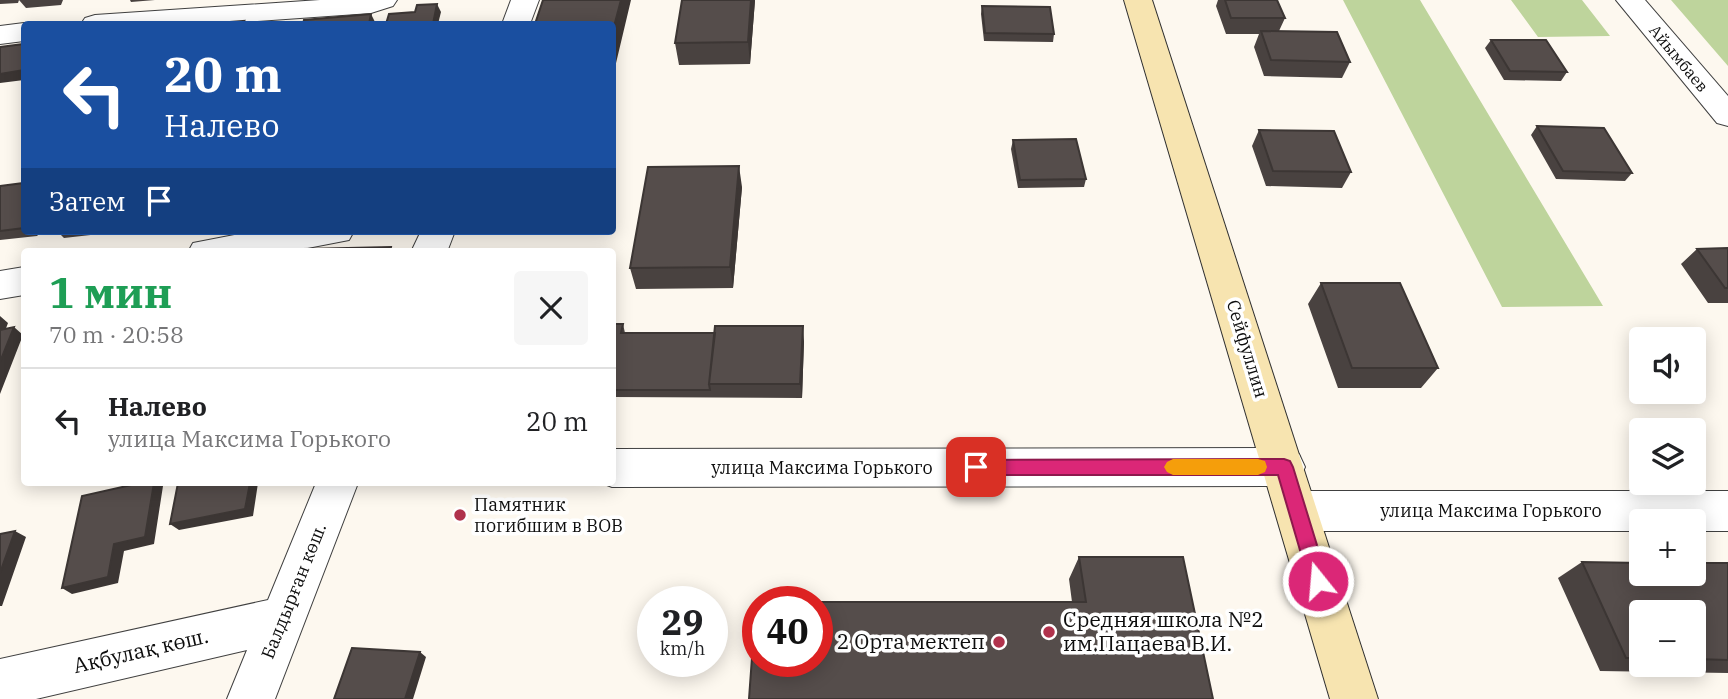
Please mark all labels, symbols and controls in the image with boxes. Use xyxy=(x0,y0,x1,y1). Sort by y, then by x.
street label: Айымбаев xyxy=(1645,20,1713,96)
text: 20 m xyxy=(164,42,282,105)
icon: left xyxy=(49,49,140,140)
text: Налево xyxy=(164,104,280,146)
icon: arrive xyxy=(140,182,178,220)
text: Затем xyxy=(49,184,126,218)
text: 1 мин xyxy=(49,265,172,320)
button: close xyxy=(514,271,588,345)
street label: Сейфуллин xyxy=(1222,297,1273,401)
text: 70 m · 20:58 xyxy=(49,319,184,349)
map controls xyxy=(1629,327,1706,677)
button: sound xyxy=(1629,327,1706,404)
text: Налево xyxy=(108,389,207,423)
icon: left xyxy=(49,402,87,440)
text: 20 m xyxy=(526,404,588,438)
button: layers xyxy=(1629,418,1706,495)
text: улица Максима Горького xyxy=(108,423,391,453)
pin xyxy=(946,437,1006,497)
icon: arrive xyxy=(957,448,995,486)
street label: улица Максима Горького xyxy=(711,456,933,479)
place label: Памятник погибшим в ВОВ xyxy=(474,493,623,537)
street label: улица Максима Горького xyxy=(1380,499,1602,522)
marker: Памятник погибшим в ВОВ xyxy=(452,507,468,523)
button: + xyxy=(1629,509,1706,586)
street label: Балдырған көш. xyxy=(256,520,331,662)
position arrow xyxy=(1281,544,1355,618)
speed limit sign: 40 xyxy=(742,586,833,677)
text: 29 xyxy=(661,599,704,645)
button: − xyxy=(1629,600,1706,677)
place label: Средняя школа №2 им.Пацаева В.И. xyxy=(1063,605,1264,657)
street label: Ақбулақ көш. xyxy=(70,621,211,679)
marker: Средняя школа №2 им.Пацаева В.И. xyxy=(1041,624,1057,640)
place label: 2 Орта мектеп xyxy=(837,627,985,655)
marker: 2 Орта мектеп xyxy=(991,634,1007,650)
text: km/h xyxy=(660,637,705,660)

